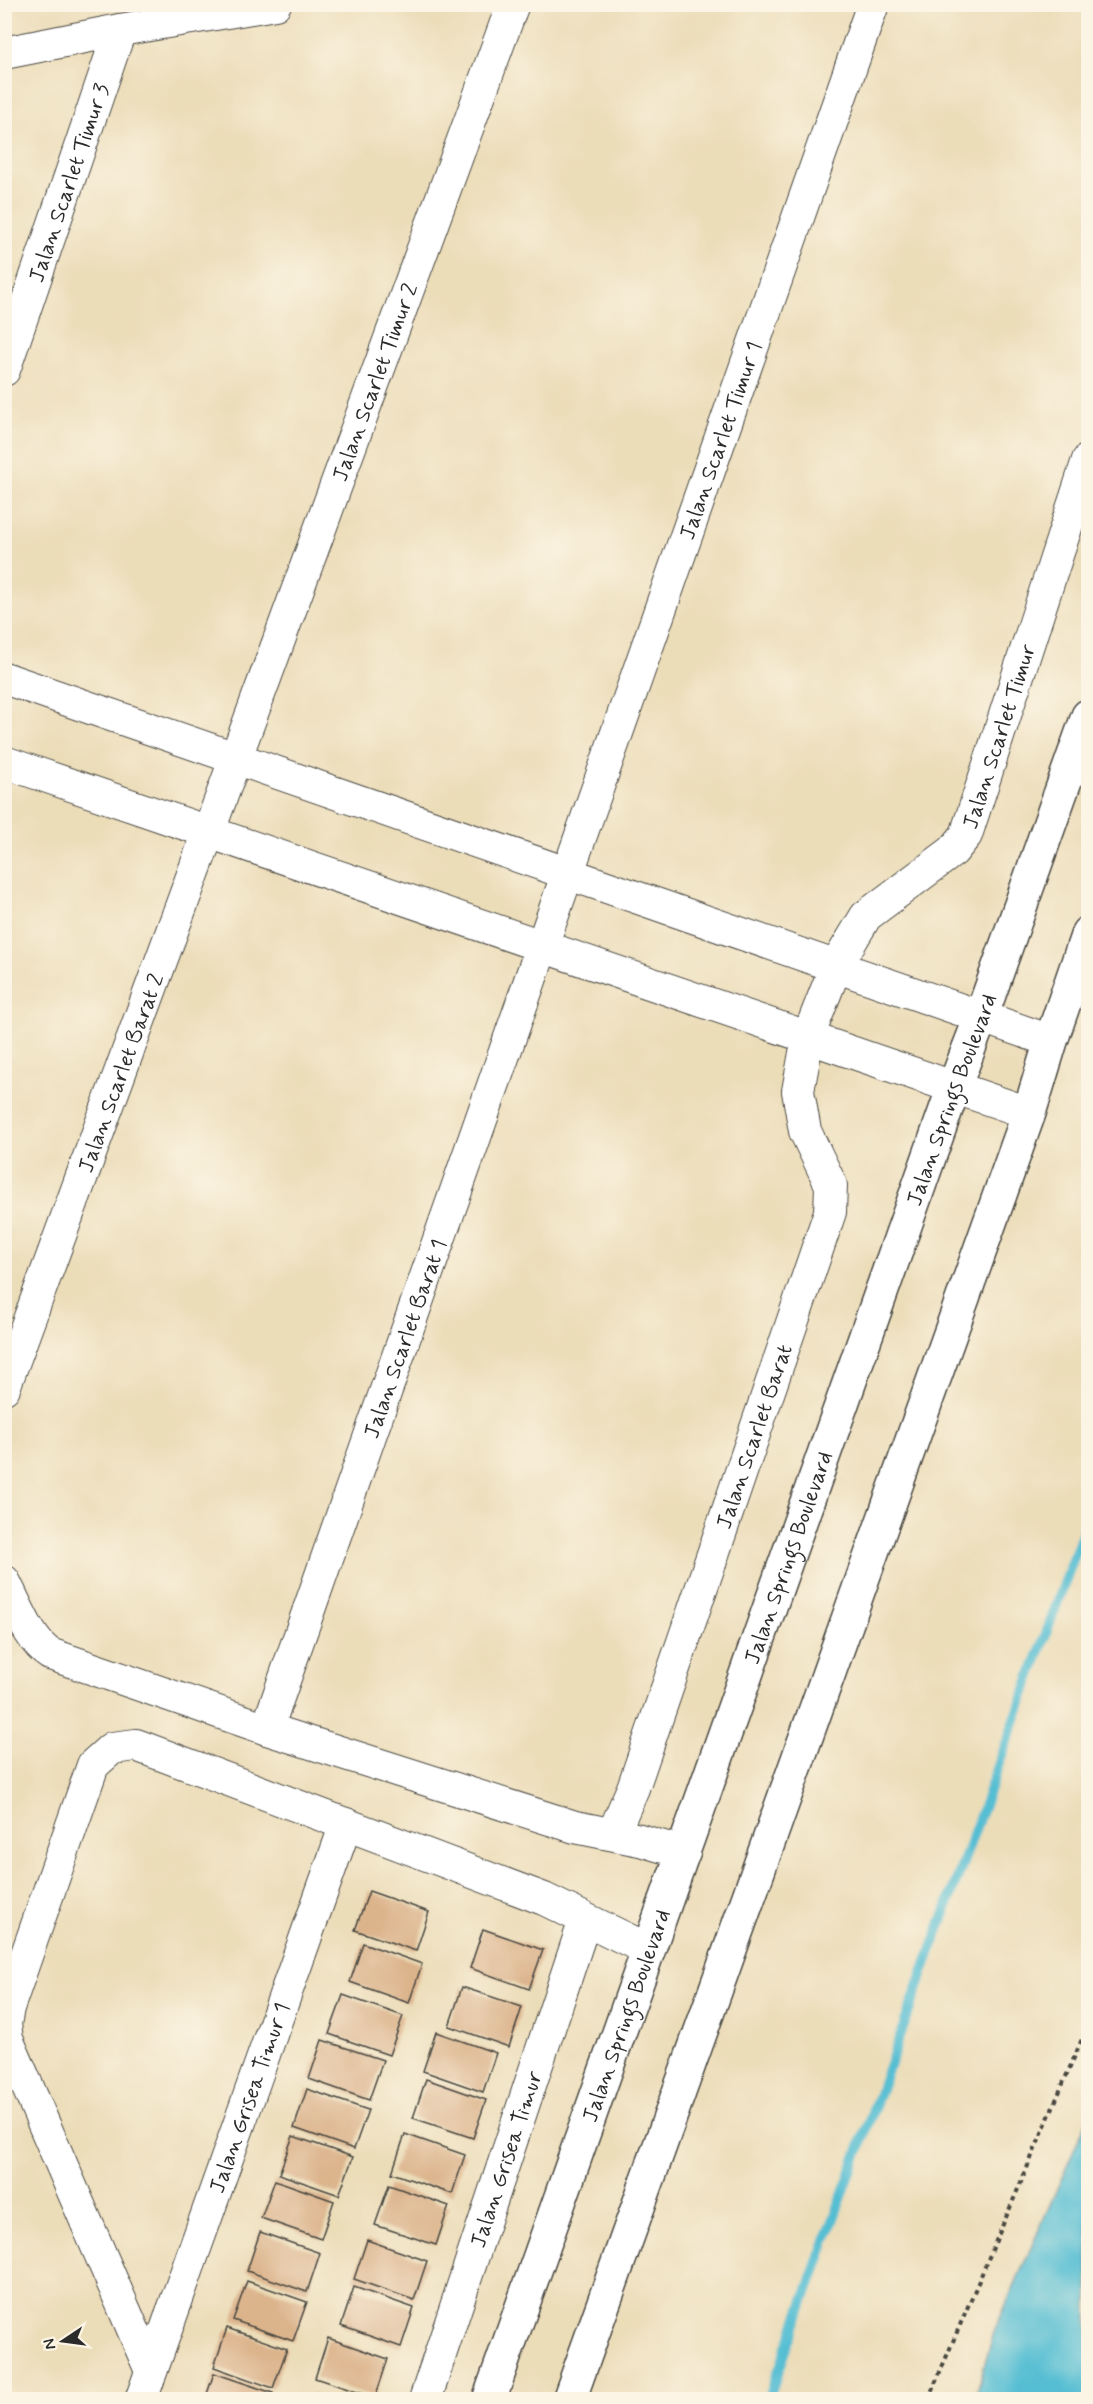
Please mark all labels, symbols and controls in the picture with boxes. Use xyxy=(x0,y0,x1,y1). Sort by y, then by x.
street label: Jalan Scarlet Timur 3 xyxy=(23,80,117,286)
street label: Jalan Scarlet Timur 2 xyxy=(327,279,425,485)
street label: Jalan Scarlet Timur 1 xyxy=(674,338,769,544)
street label: Jalan Scarlet Timur xyxy=(957,640,1043,833)
street label: Jalan Scarlet Barat 2 xyxy=(72,970,171,1177)
street label: Jalan Springs Boulevard xyxy=(901,990,1004,1210)
street label: Jalan Scarlet Barat 1 xyxy=(358,1236,454,1442)
street label: Jalan Scarlet Barat xyxy=(711,1341,800,1533)
street label: Jalan Springs Boulevard xyxy=(739,1448,840,1668)
street label: Jalan Springs Boulevard xyxy=(577,1906,678,2126)
street label: Jalan Grisea Timur 1 xyxy=(204,1999,297,2197)
street label: Jalan Grisea Timur xyxy=(465,2067,550,2252)
north arrow xyxy=(33,2311,93,2371)
text: N xyxy=(38,2336,61,2352)

